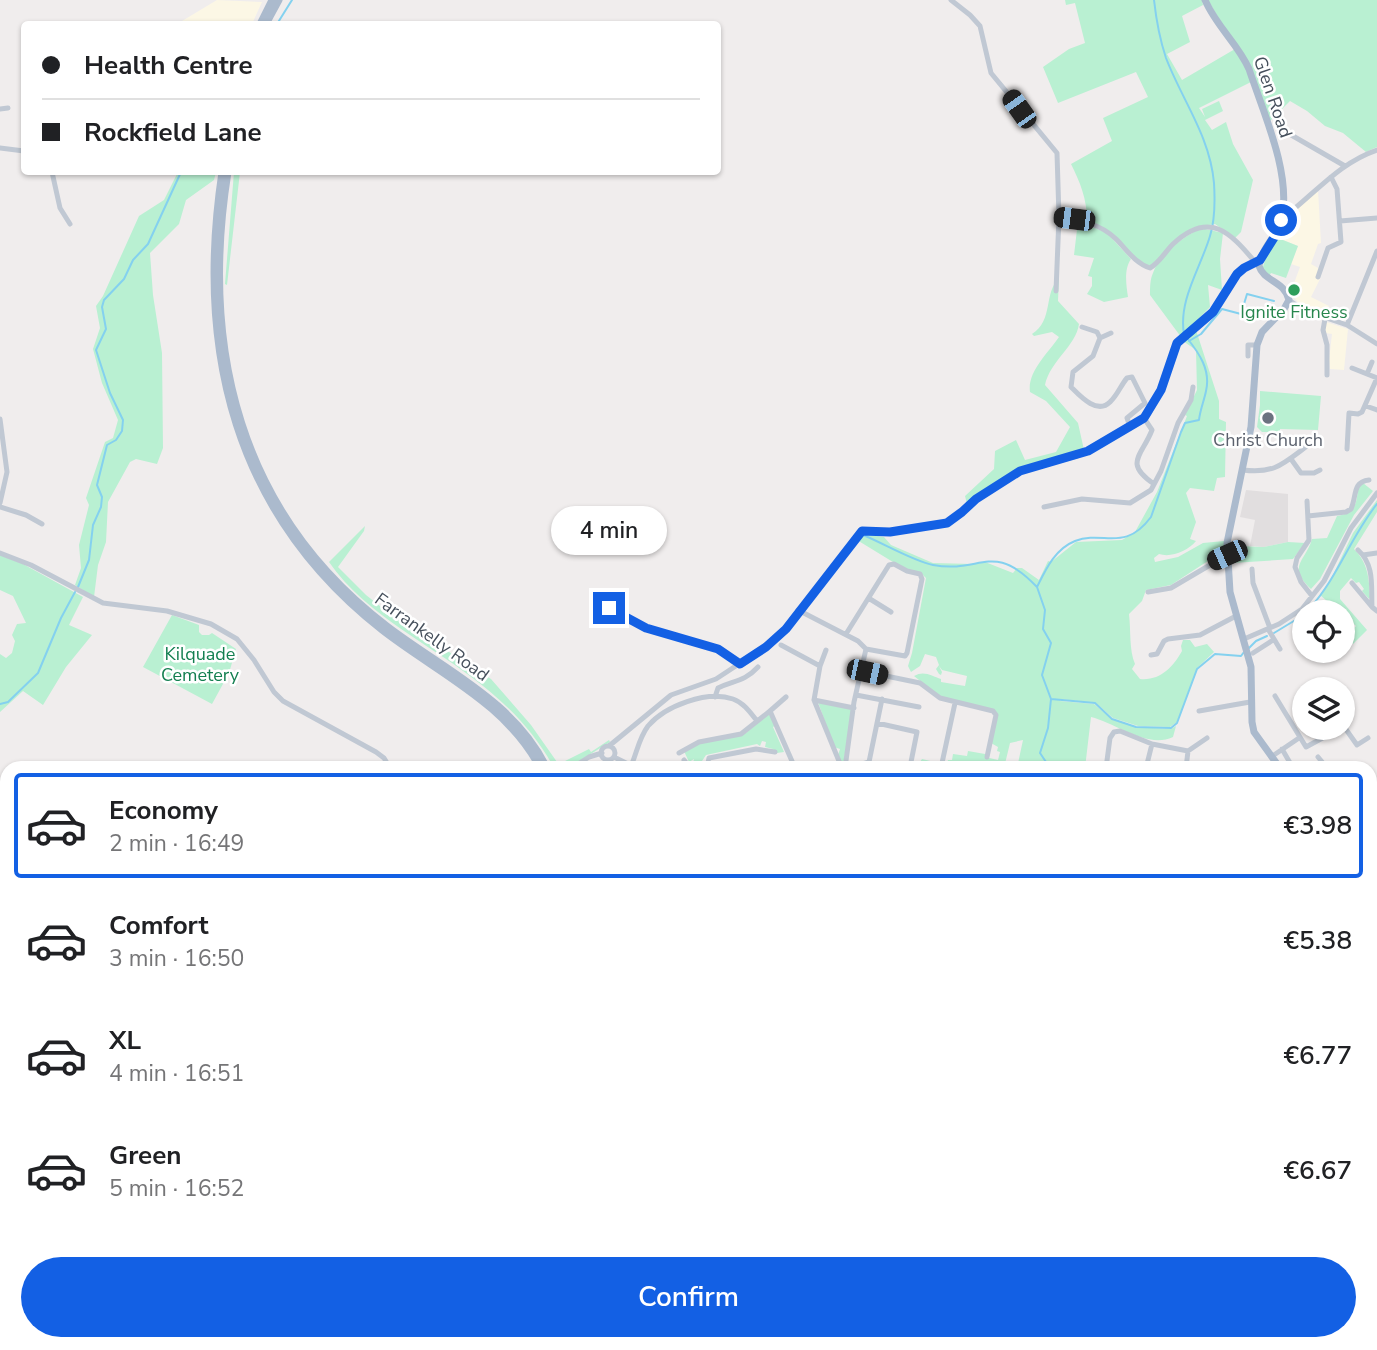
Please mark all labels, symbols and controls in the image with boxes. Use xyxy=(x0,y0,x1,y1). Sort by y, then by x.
text: Health Centre xyxy=(84,48,253,83)
street label: Glen Road xyxy=(1248,53,1298,141)
car xyxy=(999,86,1040,132)
text: Rockfield Lane xyxy=(84,115,262,150)
route start xyxy=(1265,204,1297,236)
car xyxy=(1052,206,1097,232)
marker: Ignite Fitness xyxy=(1286,282,1302,298)
place label: Ignite Fitness xyxy=(1240,300,1348,324)
marker: Christ Church xyxy=(1260,410,1276,426)
place label: Christ Church xyxy=(1213,428,1323,452)
callout: 4 min xyxy=(551,506,667,556)
text: 4 min xyxy=(580,515,638,546)
car xyxy=(1204,537,1251,573)
street label: Farrankelly Road xyxy=(370,587,494,687)
route end xyxy=(593,592,625,624)
map controls xyxy=(1292,600,1355,740)
button: locate xyxy=(1292,600,1355,663)
park label: Kilquade Cemetery xyxy=(161,642,240,687)
car xyxy=(845,657,890,687)
button: layers xyxy=(1292,677,1355,740)
text: Economy xyxy=(109,793,218,828)
icon: car xyxy=(25,794,88,857)
text: €3.98 xyxy=(1283,808,1352,843)
text: 2 min · 16:49 xyxy=(109,828,244,859)
text: Comfort xyxy=(109,908,209,943)
icon: car xyxy=(25,909,88,972)
text: €5.38 xyxy=(1283,923,1352,958)
text: 3 min · 16:50 xyxy=(109,943,244,974)
text: XL xyxy=(109,1023,141,1058)
icon: car xyxy=(25,1024,88,1087)
text: €6.77 xyxy=(1283,1038,1352,1073)
text: 4 min · 16:51 xyxy=(109,1058,244,1089)
text: Green xyxy=(109,1138,182,1173)
icon: car xyxy=(25,1139,88,1202)
text: €6.67 xyxy=(1283,1153,1352,1188)
text: 5 min · 16:52 xyxy=(109,1173,244,1204)
button: Confirm xyxy=(21,1257,1356,1337)

